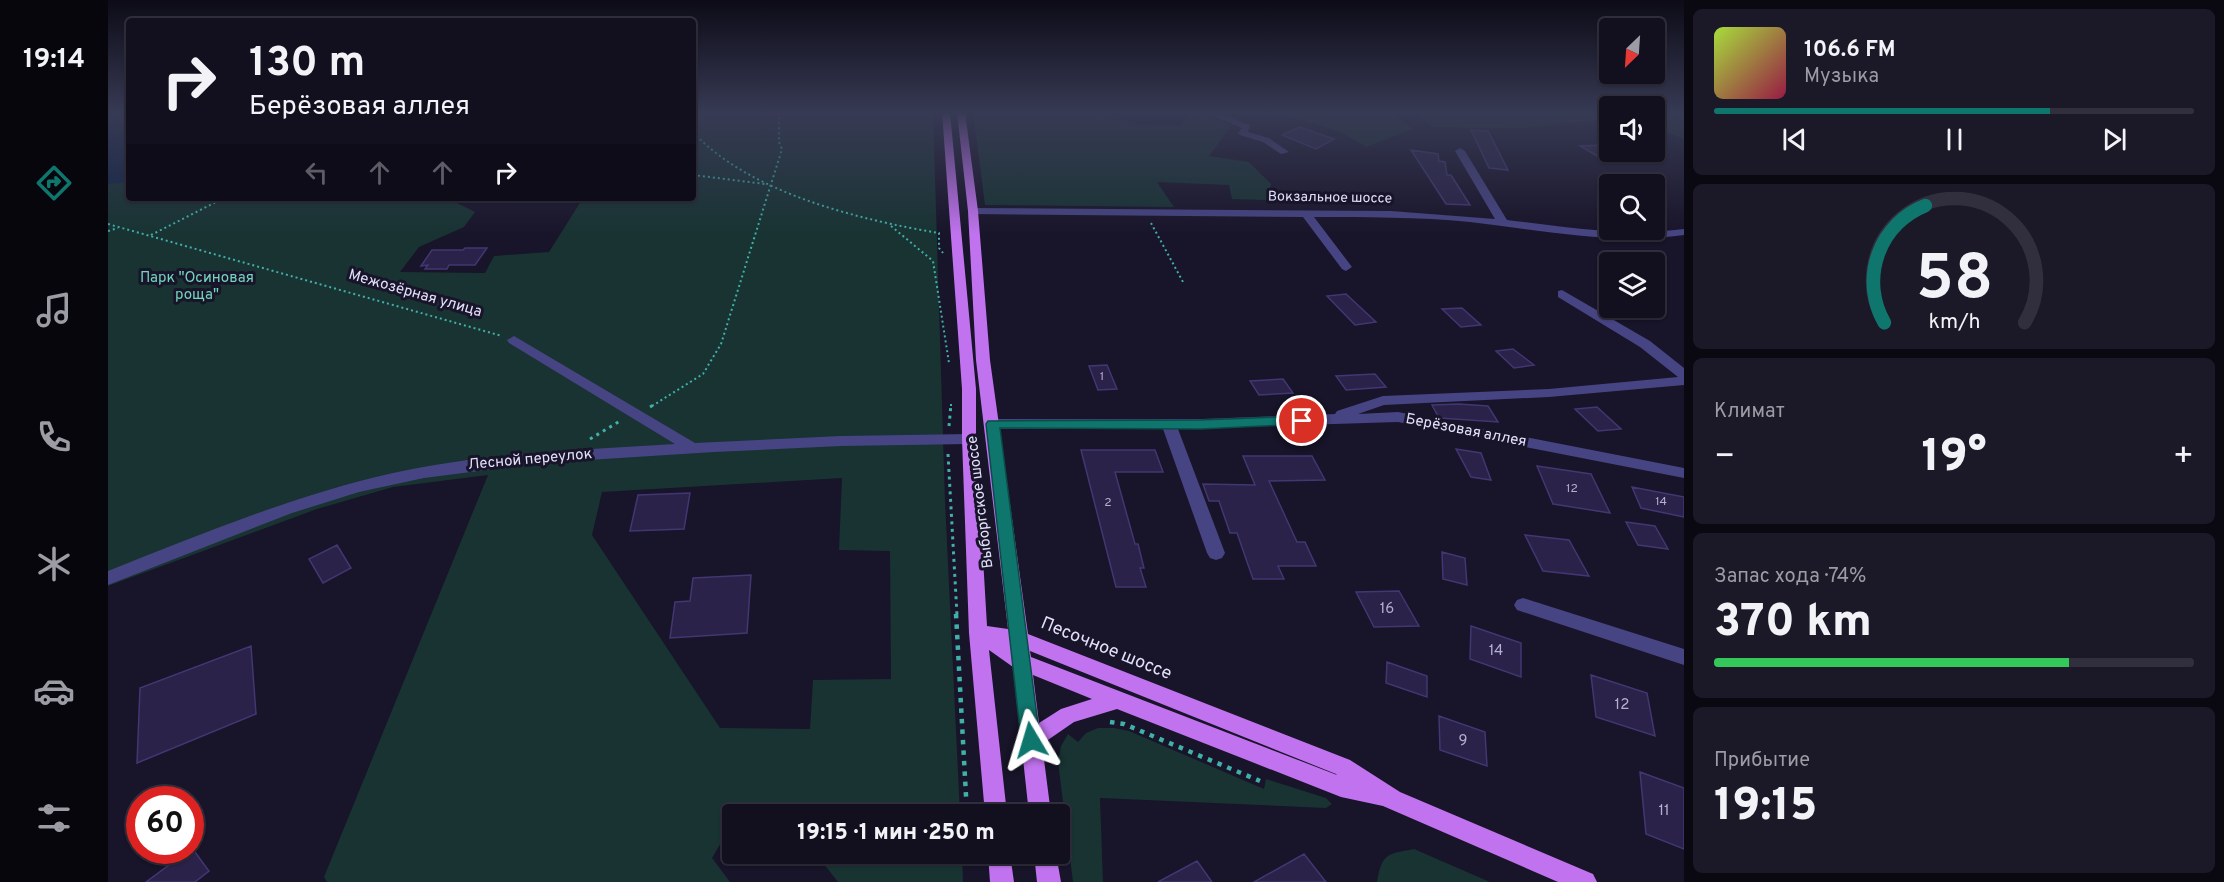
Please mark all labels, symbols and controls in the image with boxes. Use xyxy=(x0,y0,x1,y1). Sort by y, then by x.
north arrow xyxy=(1599,18,1665,84)
map controls xyxy=(1599,18,1665,318)
text: 106.6 FM xyxy=(1804,37,1896,64)
text: 130 m xyxy=(249,38,365,91)
icon: right xyxy=(150,42,228,120)
text: 19:14 xyxy=(23,43,85,77)
text: Музыка xyxy=(1804,64,1879,90)
text: Берёзовая аллея xyxy=(249,90,470,124)
button: sound xyxy=(1599,96,1665,162)
icon: previous xyxy=(1778,123,1811,156)
icon: pause xyxy=(1938,123,1971,156)
icon: next xyxy=(2098,123,2131,156)
icon: left xyxy=(300,156,333,189)
icon: ahead xyxy=(363,156,396,189)
icon: ahead xyxy=(426,156,459,189)
icon: right xyxy=(489,156,522,189)
icon: directions xyxy=(33,162,75,204)
button: search xyxy=(1599,174,1665,240)
street label: Вокзальное шоссе xyxy=(1268,188,1392,208)
text: 58 xyxy=(1915,243,1993,322)
button: layers xyxy=(1599,252,1665,318)
street label: Межозёрная улица xyxy=(346,266,484,322)
park label: Парк "Осиновая роща" xyxy=(140,269,254,305)
icon: music xyxy=(33,289,75,331)
text: km/h xyxy=(1928,310,1980,337)
house number: 1 xyxy=(1100,369,1104,385)
pin xyxy=(1276,395,1327,446)
text: Климат xyxy=(1714,399,1785,425)
icon: arrive xyxy=(1285,404,1318,437)
street label: Берёзовая аллея xyxy=(1404,410,1528,452)
icon: phone xyxy=(33,416,75,458)
text: 19° xyxy=(1921,430,1987,487)
street label: Выборгское шоссе xyxy=(963,435,999,569)
text: − xyxy=(1714,437,1735,479)
text: + xyxy=(2173,437,2194,479)
street label: Лесной переулок xyxy=(467,445,593,475)
house number: 12 xyxy=(1566,481,1578,497)
house number: 14 xyxy=(1655,494,1667,510)
house number: 2 xyxy=(1104,495,1112,511)
icon: climate xyxy=(33,543,75,585)
text: Запас хода · 74% xyxy=(1714,564,1867,590)
text: 370 km xyxy=(1714,595,1872,652)
house number: 16 xyxy=(1380,600,1394,619)
street label: Песочное шоссе xyxy=(1037,612,1175,686)
house number: 14 xyxy=(1489,642,1503,661)
icon: car xyxy=(33,670,75,712)
house number: 12 xyxy=(1615,696,1629,715)
position arrow xyxy=(999,708,1063,772)
house number: 9 xyxy=(1459,732,1467,751)
text: Прибытие xyxy=(1714,748,1810,774)
text: 19:15 xyxy=(1714,779,1817,836)
speed limit sign: 60 xyxy=(126,786,204,864)
icon: filters xyxy=(33,797,75,839)
house number: 11 xyxy=(1658,802,1670,821)
text: 19:15 · 1 мин · 250 m xyxy=(797,820,995,847)

